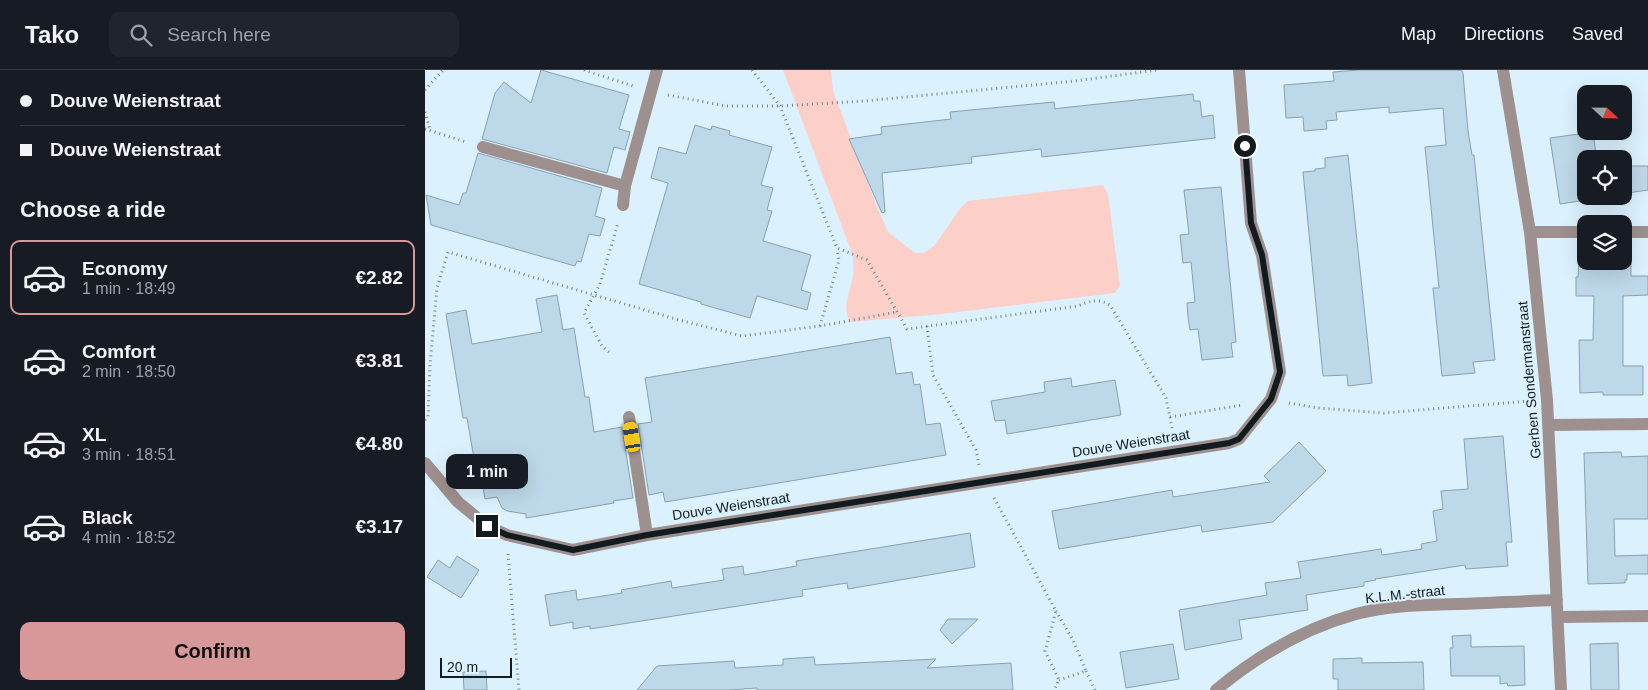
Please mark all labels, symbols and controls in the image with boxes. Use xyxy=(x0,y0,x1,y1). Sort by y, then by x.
search box xyxy=(109,12,459,57)
text: Tako xyxy=(25,21,79,48)
icon: search xyxy=(127,21,155,49)
text: Search here xyxy=(167,24,271,45)
text: Map xyxy=(1401,24,1436,44)
text: Directions xyxy=(1464,24,1544,44)
text: Saved xyxy=(1572,24,1623,44)
north arrow xyxy=(1577,85,1633,140)
map controls xyxy=(1577,85,1632,270)
text: Douve Weienstraat xyxy=(50,90,221,111)
route start xyxy=(1234,135,1256,157)
text: Douve Weienstraat xyxy=(50,139,221,160)
button: locate xyxy=(1577,150,1632,205)
text: Choose a ride xyxy=(20,197,165,222)
button: layers xyxy=(1577,215,1632,270)
icon: car xyxy=(22,255,67,300)
text: Economy xyxy=(82,258,168,279)
text: €2.82 xyxy=(355,267,403,288)
text: 1 min · 18:49 xyxy=(82,280,175,297)
street label: Gerben Sondermanstraat xyxy=(1514,301,1544,459)
icon: car xyxy=(22,338,67,383)
text: Comfort xyxy=(82,341,156,362)
text: €3.81 xyxy=(355,350,403,371)
text: 2 min · 18:50 xyxy=(82,363,175,380)
icon: car xyxy=(22,421,67,466)
car xyxy=(622,421,641,453)
text: XL xyxy=(82,424,106,445)
street label: Douve Weienstraat xyxy=(1071,426,1191,460)
text: €4.80 xyxy=(355,433,403,454)
text: 3 min · 18:51 xyxy=(82,446,175,463)
callout: 1 min xyxy=(446,454,528,488)
text: 1 min xyxy=(466,463,508,480)
street label: Douve Weienstraat xyxy=(671,489,791,523)
icon: car xyxy=(22,504,67,549)
text: Black xyxy=(82,507,133,528)
route end xyxy=(476,515,498,537)
text: €3.17 xyxy=(355,516,403,537)
text: 4 min · 18:52 xyxy=(82,529,175,546)
street label: K.L.M.-straat xyxy=(1364,582,1446,606)
button: Confirm xyxy=(20,622,405,680)
scale bar xyxy=(440,655,513,678)
text: 20 m xyxy=(447,659,478,675)

